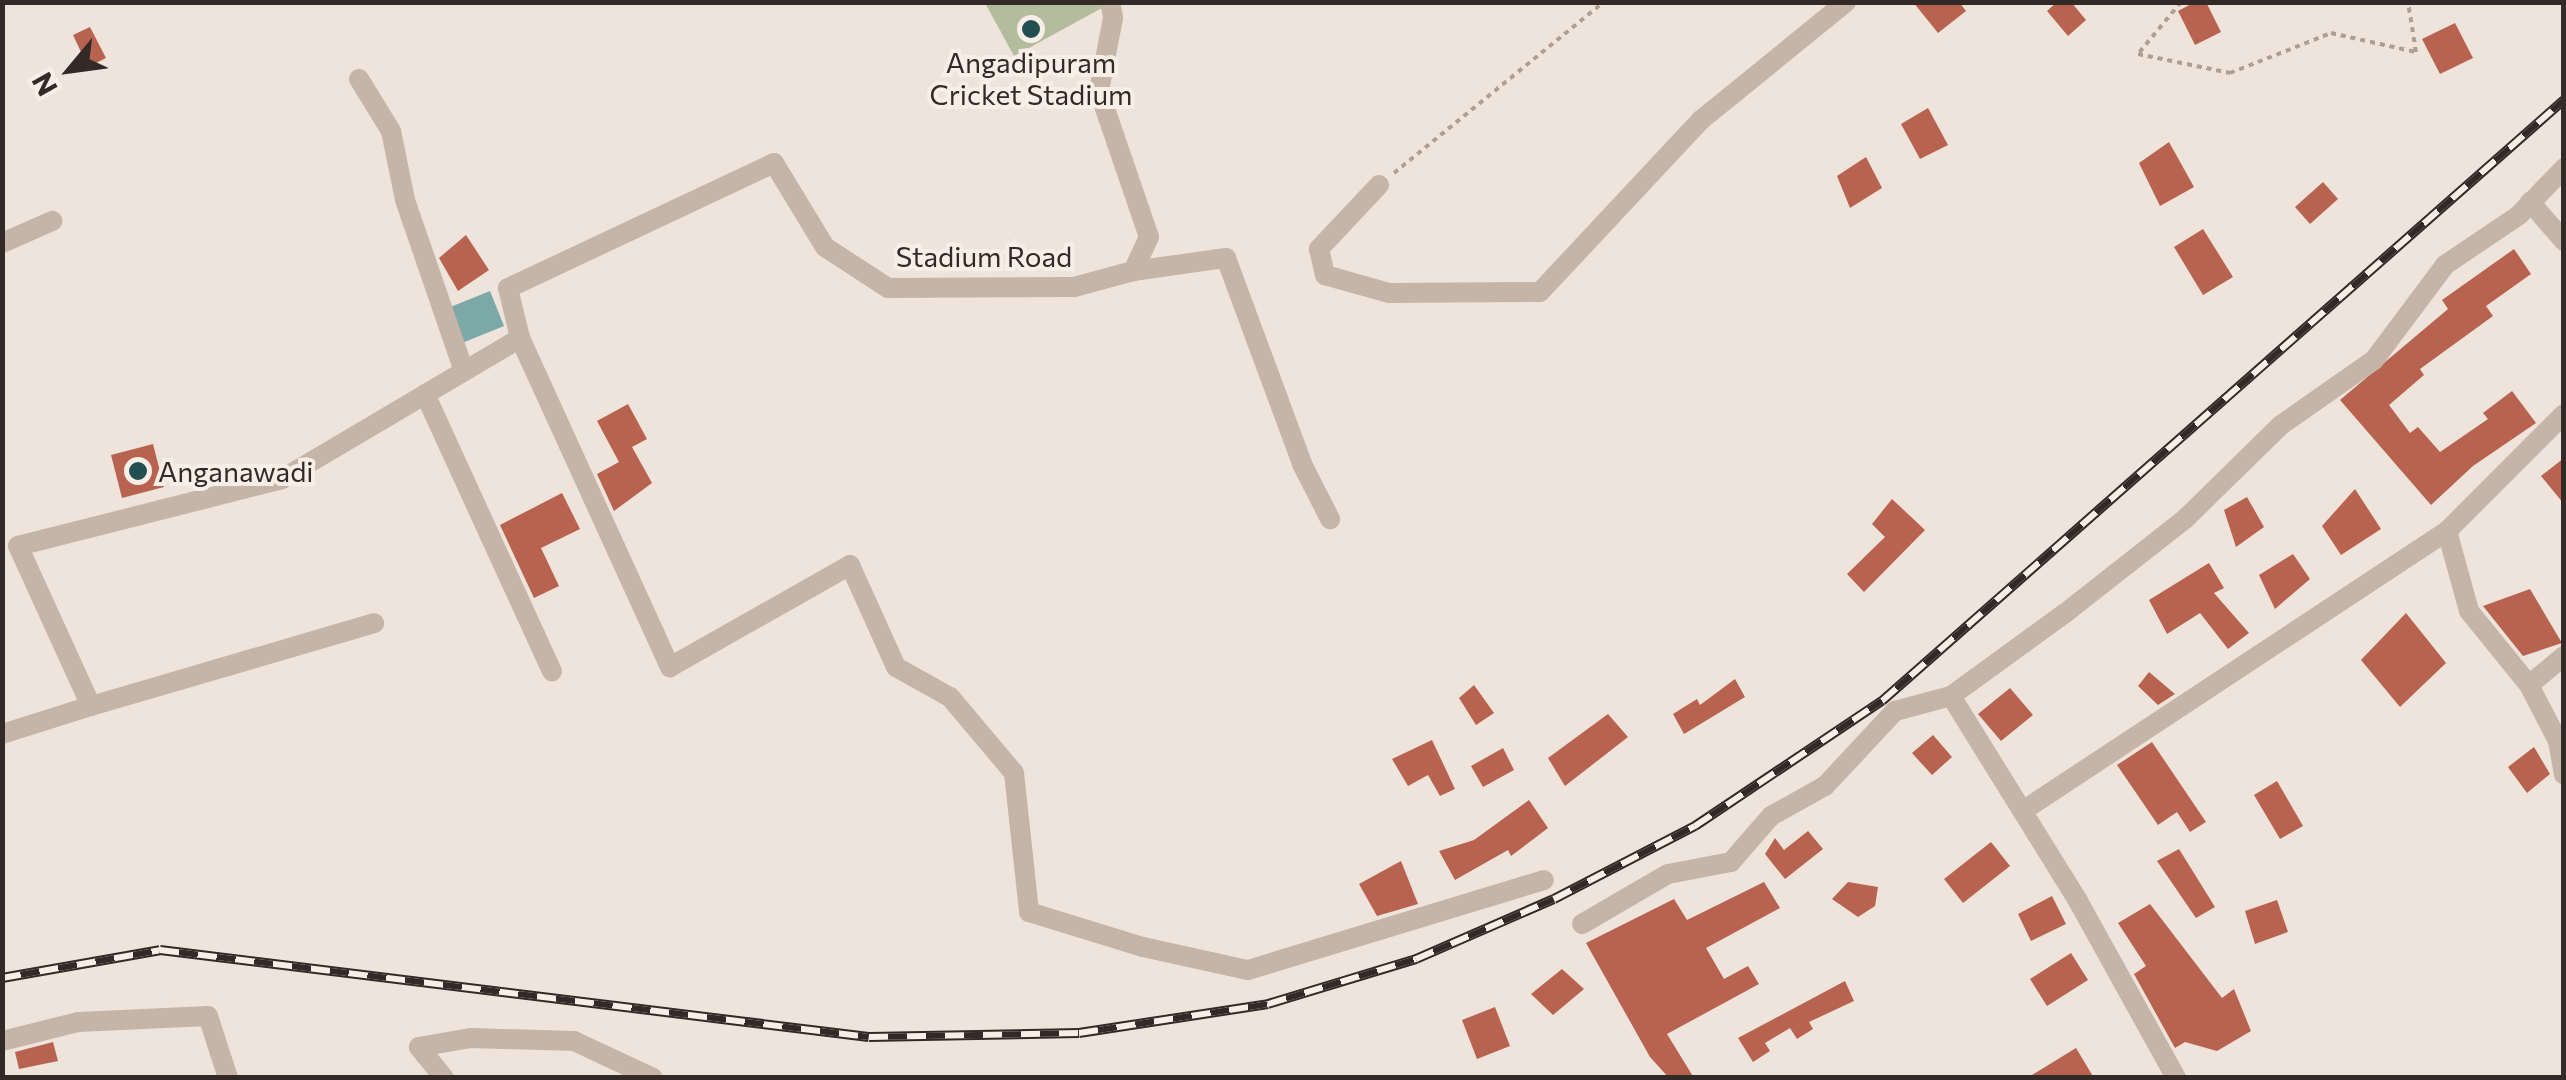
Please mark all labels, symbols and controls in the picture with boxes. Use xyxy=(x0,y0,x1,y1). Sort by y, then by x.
marker: Angadipuram Cricket Stadium xyxy=(1020,18,1042,40)
north arrow xyxy=(20,20,120,120)
place label: Angadipuram Cricket Stadium xyxy=(929,45,1133,111)
text: N xyxy=(24,67,64,102)
street label: Stadium Road xyxy=(896,239,1072,273)
place label: Anganawadi xyxy=(158,454,313,488)
marker: Anganawadi xyxy=(127,460,149,482)

